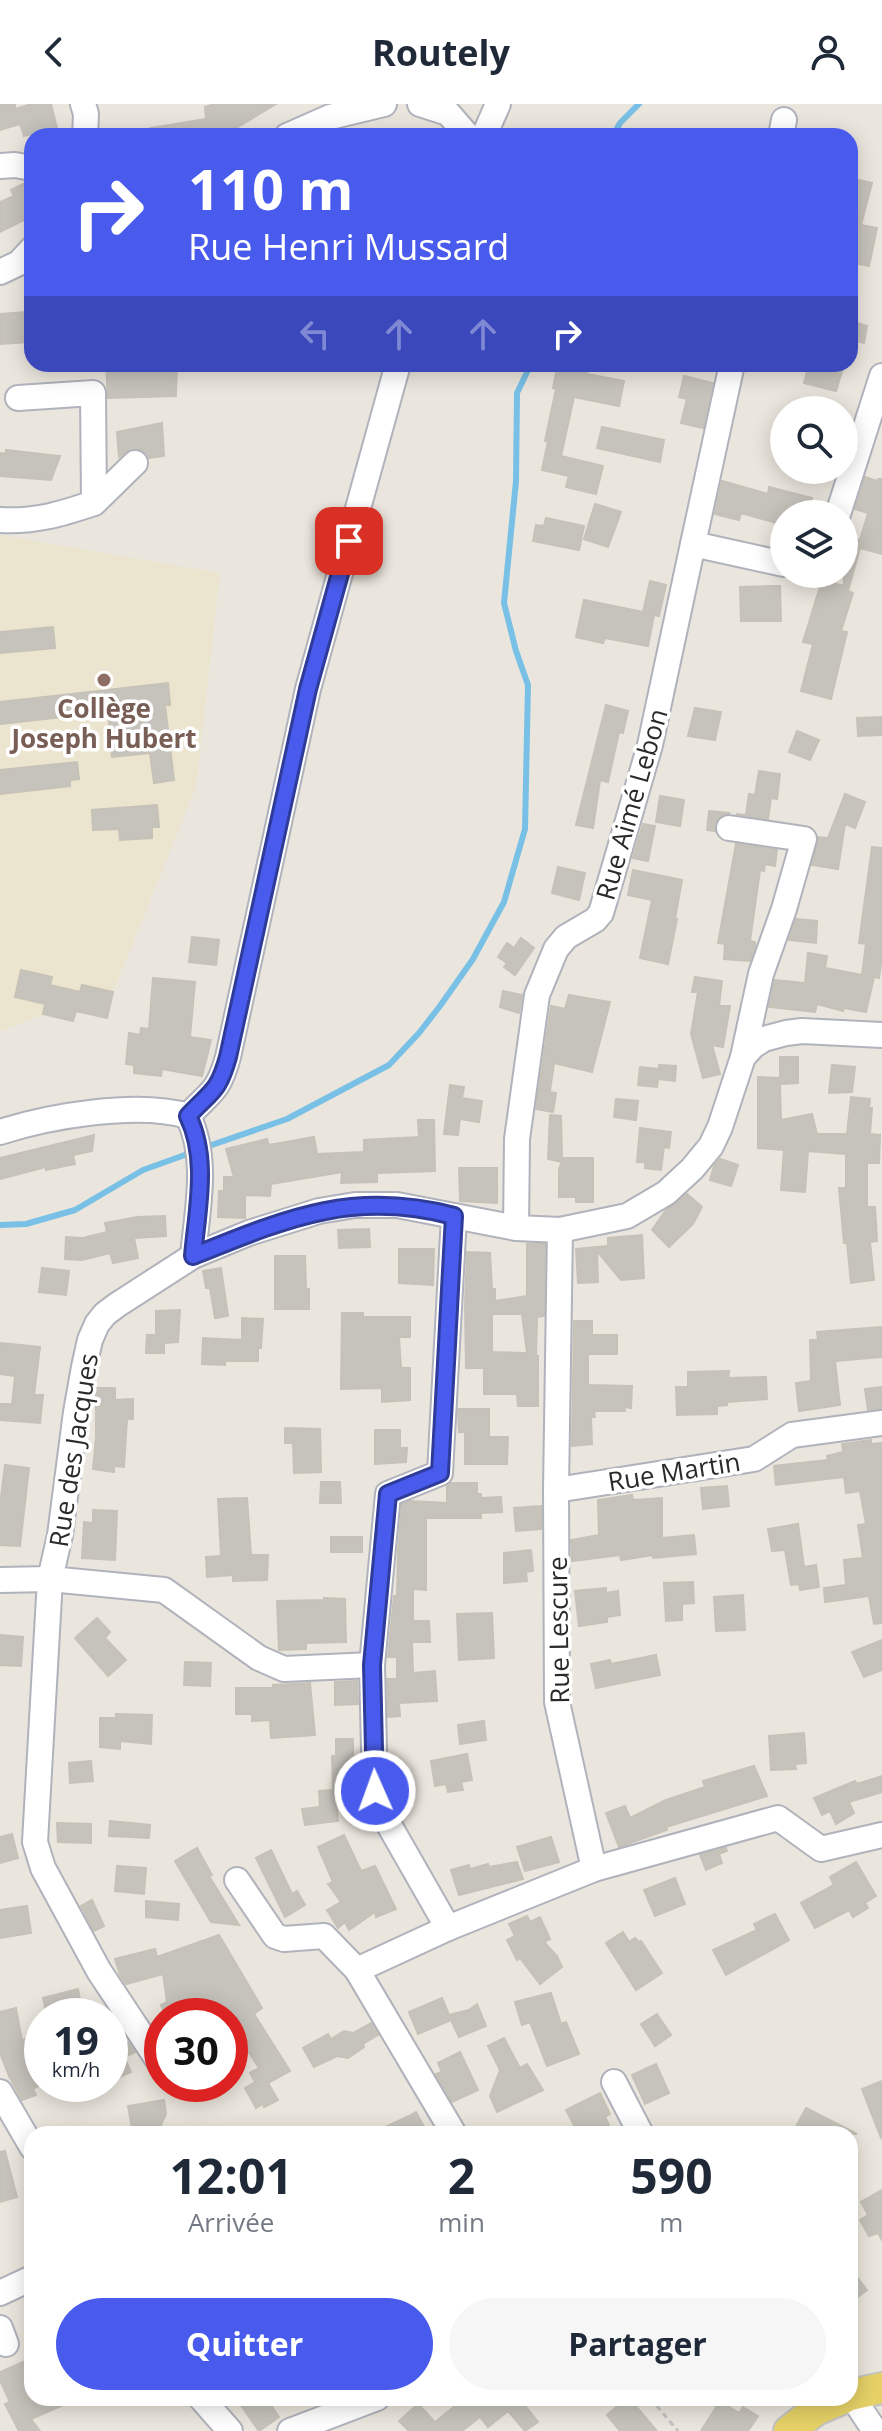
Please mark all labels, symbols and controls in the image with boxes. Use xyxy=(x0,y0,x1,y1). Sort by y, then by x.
text: Routely xyxy=(372,28,510,77)
icon: back xyxy=(32,30,76,74)
icon: person xyxy=(806,30,850,74)
text: 110 m xyxy=(188,150,354,226)
icon: right xyxy=(56,160,160,264)
text: Rue Henri Mussard xyxy=(188,222,509,271)
icon: left xyxy=(293,312,337,356)
icon: ahead xyxy=(377,312,421,356)
icon: ahead xyxy=(461,312,505,356)
icon: right xyxy=(545,312,589,356)
map controls xyxy=(770,396,858,588)
button: search xyxy=(770,396,858,484)
button: layers xyxy=(770,500,858,588)
pin xyxy=(315,507,383,575)
icon: arrive xyxy=(327,519,371,563)
marker: Collège Joseph Hubert xyxy=(95,671,113,689)
place label: Collège Joseph Hubert xyxy=(9,690,197,756)
street label: Rue Aimé Lebon xyxy=(586,704,676,904)
street label: Rue des Jacques xyxy=(40,1351,106,1549)
street label: Rue Martin xyxy=(605,1443,743,1499)
street label: Rue Lescure xyxy=(539,1556,577,1704)
position arrow xyxy=(333,1749,417,1833)
speed limit sign: 30 xyxy=(144,1998,248,2102)
text: 19 xyxy=(53,2012,99,2067)
text: km/h xyxy=(52,2056,100,2083)
text: 12:01 xyxy=(169,2143,293,2208)
text: 2 xyxy=(448,2143,475,2208)
text: 590 xyxy=(630,2143,713,2208)
text: Arrivée xyxy=(188,2204,274,2240)
text: min xyxy=(438,2204,485,2240)
text: m xyxy=(659,2204,683,2240)
button: Quitter xyxy=(56,2298,433,2390)
button: Partager xyxy=(449,2298,826,2390)

